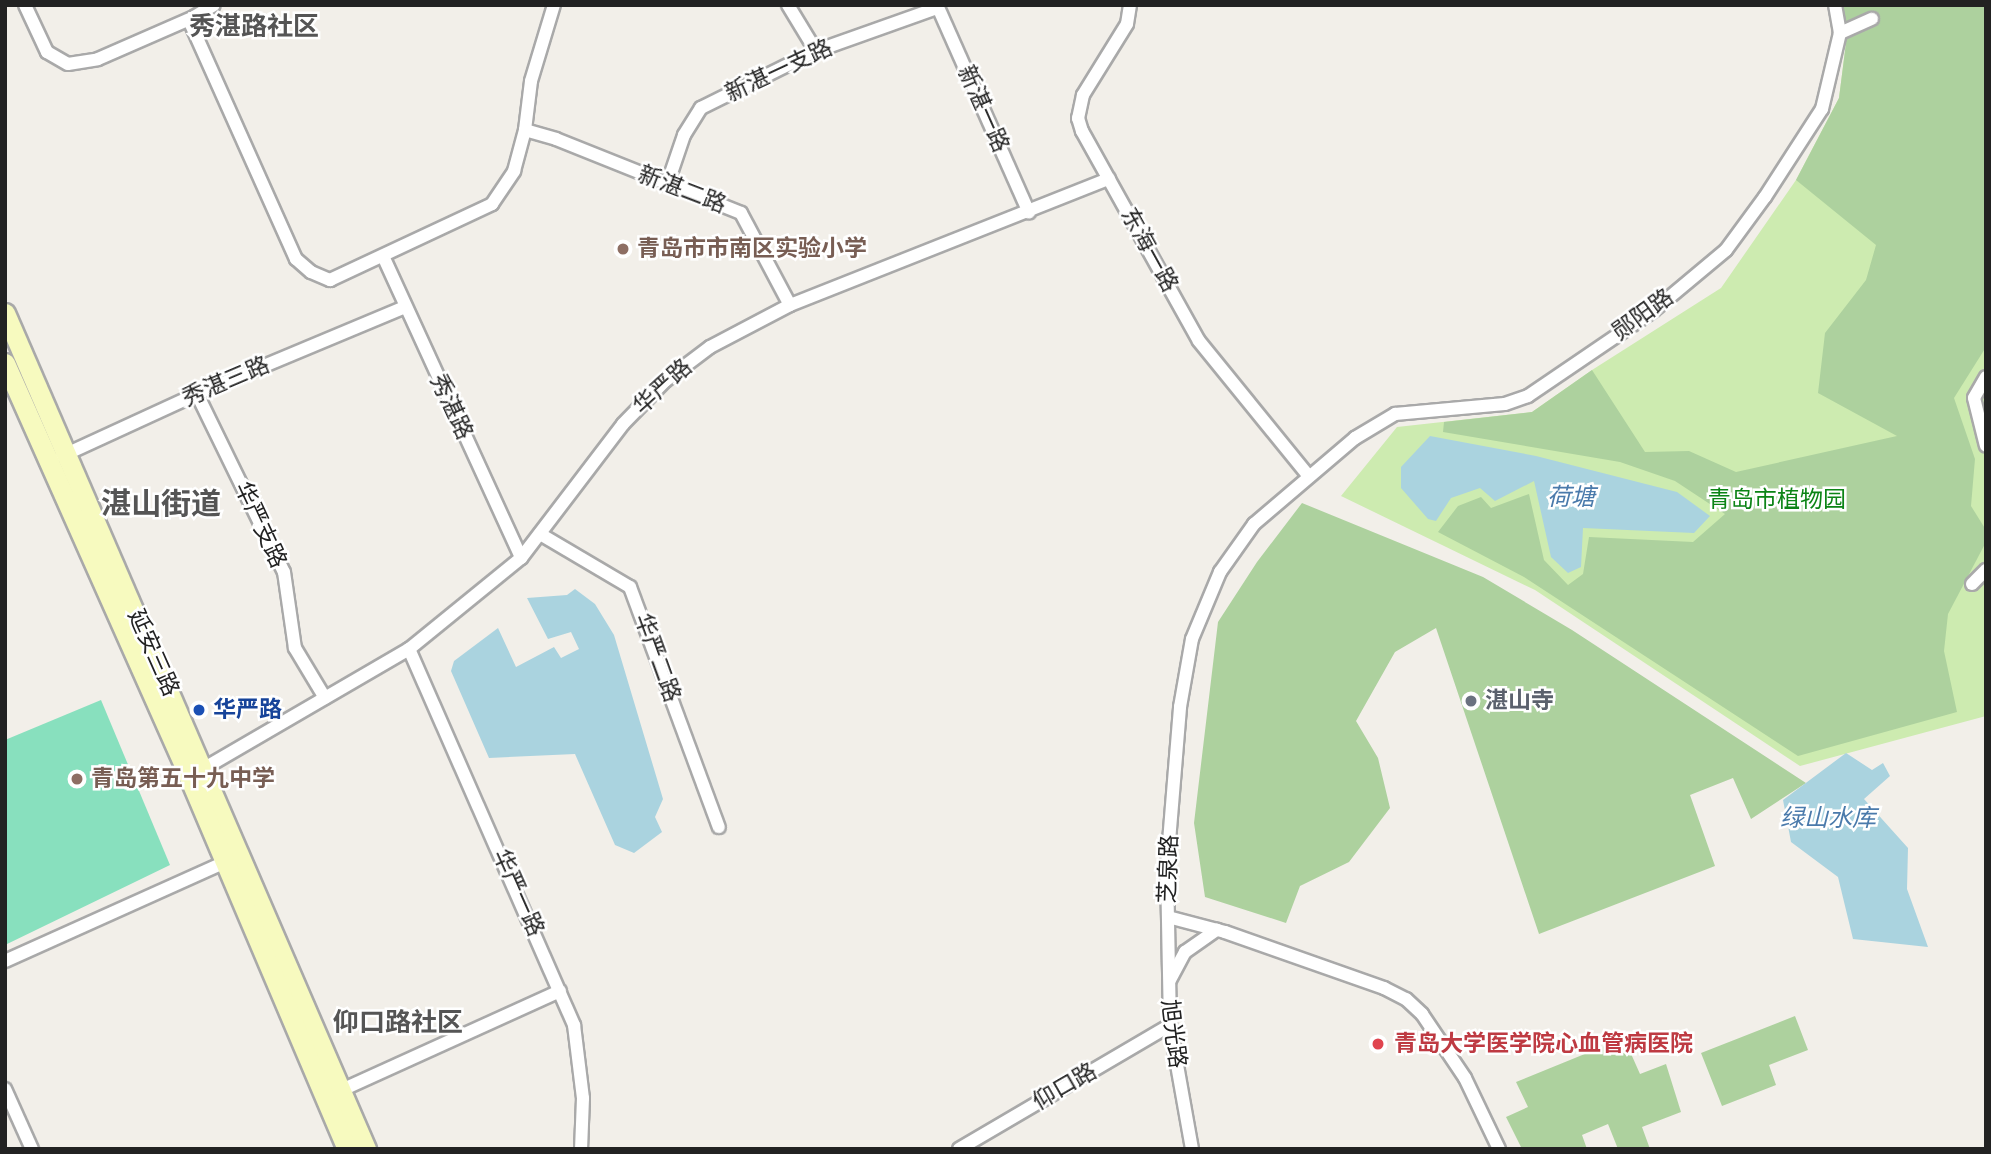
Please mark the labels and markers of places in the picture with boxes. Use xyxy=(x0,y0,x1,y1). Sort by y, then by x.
place label: 青岛市市南区实验小学 xyxy=(637,235,867,263)
marker: 青岛市市南区实验小学 xyxy=(615,241,631,257)
place label: 湛山寺 xyxy=(1485,687,1554,715)
marker: 湛山寺 xyxy=(1463,693,1479,709)
place label: 华严路 xyxy=(213,696,282,724)
marker: 华严路 xyxy=(191,702,207,718)
place label: 青岛第五十九中学 xyxy=(91,765,275,793)
marker: 青岛第五十九中学 xyxy=(69,771,85,787)
place label: 青岛大学医学院心血管病医院 xyxy=(1394,1030,1693,1058)
marker: 青岛大学医学院心血管病医院 xyxy=(1368,1034,1388,1054)

